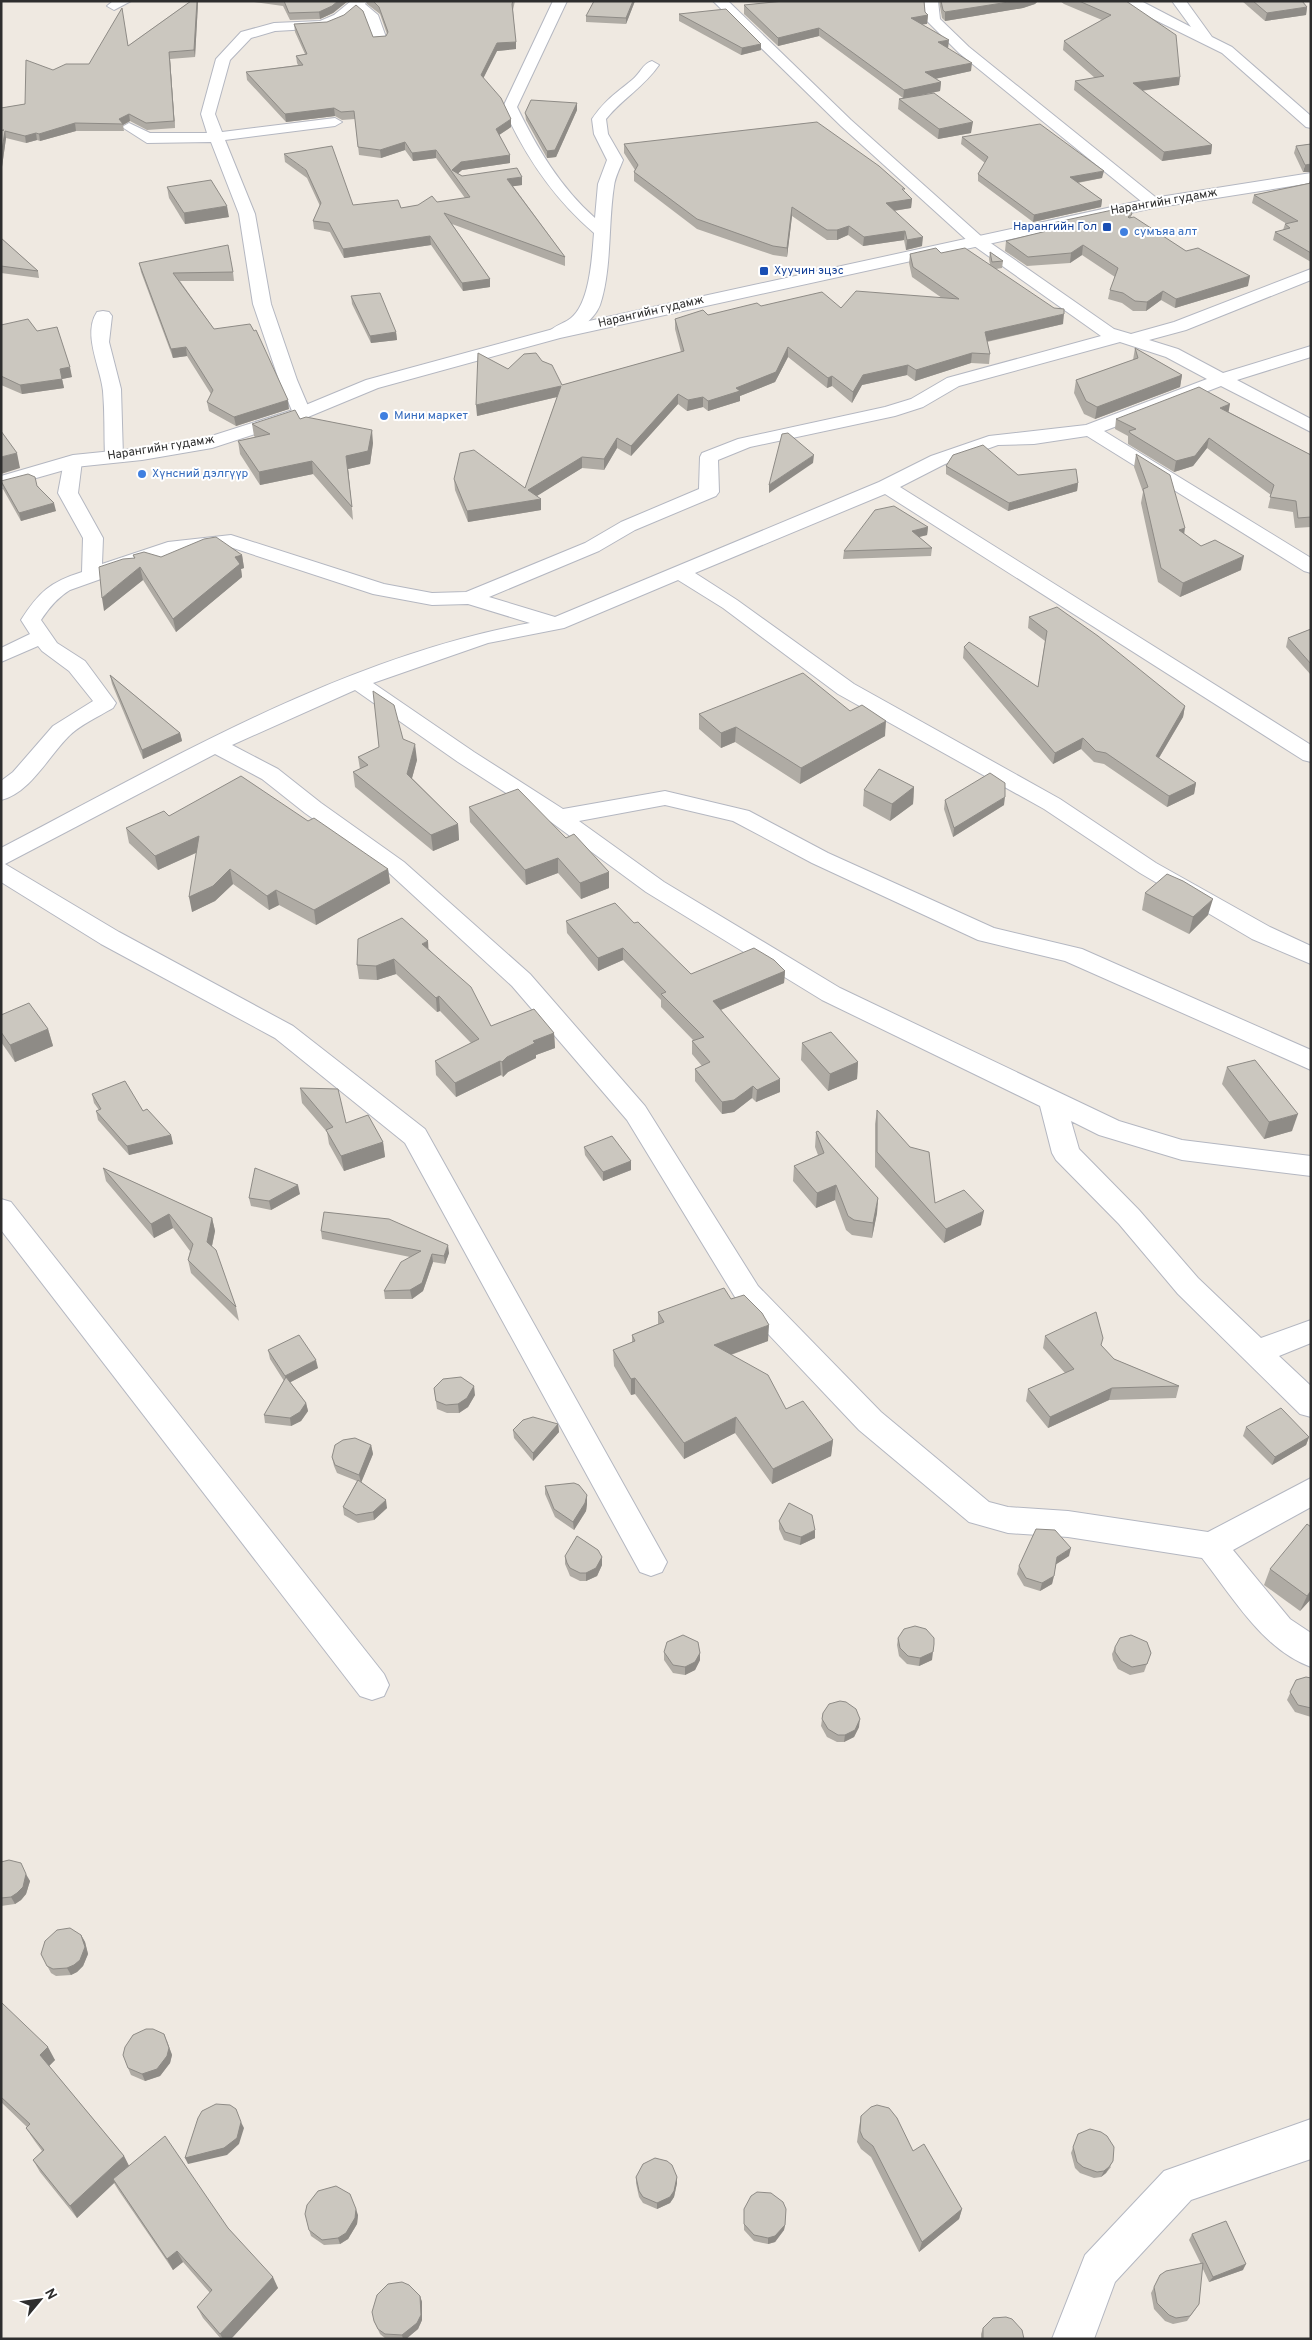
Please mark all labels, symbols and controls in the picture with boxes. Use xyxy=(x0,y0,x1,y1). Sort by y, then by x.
street label: Нарангийн гудамж xyxy=(1109,185,1219,219)
place label: Нарангийн Гол xyxy=(1013,219,1097,235)
marker: Нарангийн Гол xyxy=(1101,221,1113,233)
place label: сумъяа алт xyxy=(1134,224,1198,240)
marker: сумъяа алт xyxy=(1118,226,1130,238)
place label: Хуучин эцэс xyxy=(774,263,844,279)
marker: Хуучин эцэс xyxy=(758,265,770,277)
street label: Нарангийн гудамж xyxy=(596,292,706,332)
place label: Мини маркет xyxy=(394,408,468,424)
marker: Мини маркет xyxy=(378,410,390,422)
street label: Нарангийн гудамж xyxy=(106,432,216,464)
place label: Хүнсний дэлгүүр xyxy=(152,466,249,482)
marker: Хүнсний дэлгүүр xyxy=(136,468,148,480)
north arrow xyxy=(15,2275,65,2325)
text: N xyxy=(40,2286,60,2303)

